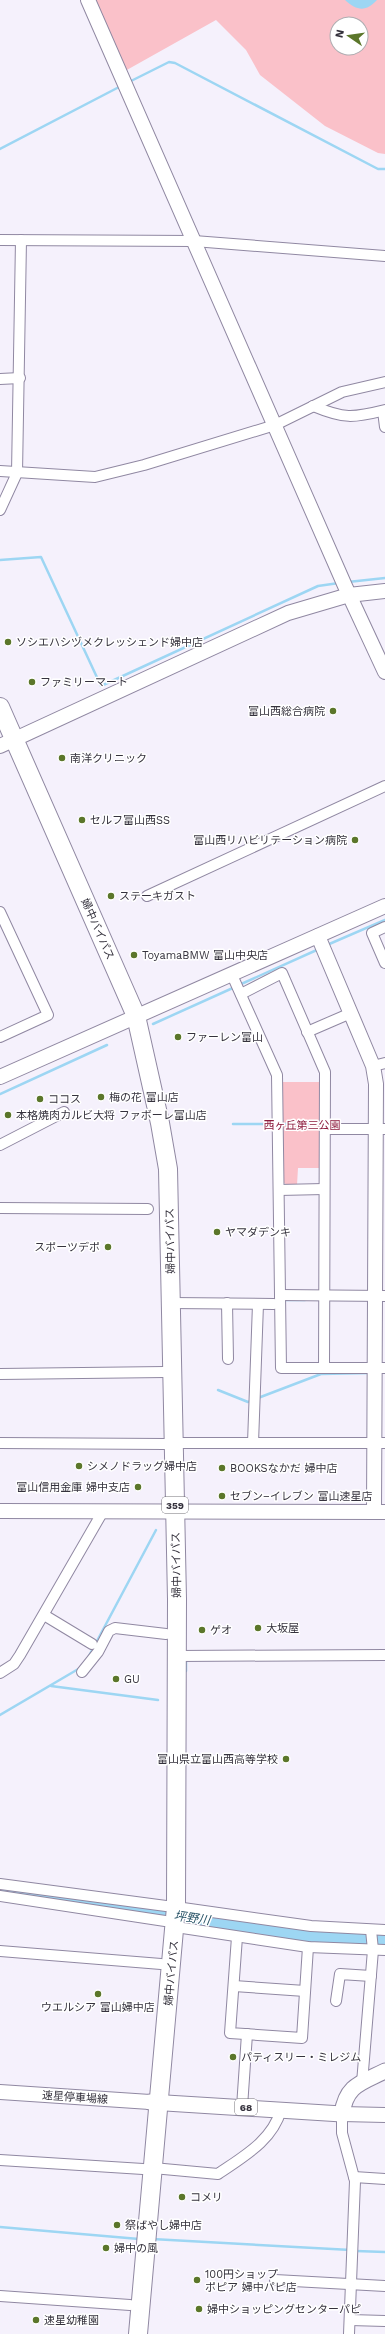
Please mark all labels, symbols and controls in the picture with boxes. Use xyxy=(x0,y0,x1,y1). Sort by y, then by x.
north arrow xyxy=(329,16,369,56)
text: N xyxy=(332,28,347,39)
place label: ソシエハシヅメクレッシェンド婦中店 xyxy=(16,636,203,649)
marker: ソシエハシヅメクレッシェンド婦中店 xyxy=(3,637,13,647)
place label: ファミリーマート xyxy=(40,676,128,689)
marker: ファミリーマート xyxy=(27,677,37,687)
place label: 富山西総合病院 xyxy=(248,705,325,718)
marker: 富山西総合病院 xyxy=(328,706,338,716)
place label: 南洋クリニック xyxy=(70,752,147,765)
marker: 南洋クリニック xyxy=(57,753,67,763)
place label: セルフ富山西SS xyxy=(90,814,170,827)
marker: セルフ富山西SS xyxy=(77,815,87,825)
place label: 富山西リハビリテーション病院 xyxy=(193,834,347,847)
marker: 富山西リハビリテーション病院 xyxy=(350,835,360,845)
place label: ステーキガスト xyxy=(119,890,196,903)
marker: ステーキガスト xyxy=(106,891,116,901)
street label: 婦中バイパス xyxy=(78,897,117,962)
place label: ToyamaBMW 富山中央店 xyxy=(142,949,268,962)
marker: ToyamaBMW 富山中央店 xyxy=(129,950,139,960)
place label: ファーレン富山 xyxy=(186,1031,263,1044)
marker: ファーレン富山 xyxy=(173,1032,183,1042)
place label: 梅の花 富山店 xyxy=(109,1091,179,1104)
marker: 梅の花 富山店 xyxy=(96,1092,106,1102)
place label: ココス xyxy=(48,1093,81,1106)
marker: ココス xyxy=(35,1094,45,1104)
place label: 本格焼肉カルビ大将 ファボーレ富山店 xyxy=(16,1109,207,1122)
marker: 本格焼肉カルビ大将 ファボーレ富山店 xyxy=(3,1110,13,1120)
park label: 西ヶ丘第三公園 xyxy=(264,1119,341,1132)
street label: 婦中バイパス xyxy=(163,1208,178,1274)
place label: ヤマダデンキ xyxy=(225,1226,291,1239)
marker: ヤマダデンキ xyxy=(212,1227,222,1237)
place label: スポーツデポ xyxy=(34,1241,100,1254)
marker: スポーツデポ xyxy=(103,1242,113,1252)
place label: シメノドラッグ婦中店 xyxy=(87,1460,197,1473)
marker: シメノドラッグ婦中店 xyxy=(74,1461,84,1471)
place label: BOOKSなかだ 婦中店 xyxy=(230,1462,337,1475)
marker: BOOKSなかだ 婦中店 xyxy=(217,1463,227,1473)
place label: 富山信用金庫 婦中支店 xyxy=(16,1481,130,1494)
marker: 富山信用金庫 婦中支店 xyxy=(133,1482,143,1492)
place label: セブン−イレブン 富山速星店 xyxy=(230,1490,372,1503)
marker: セブン−イレブン 富山速星店 xyxy=(217,1491,227,1501)
road number: 359 xyxy=(162,1497,188,1513)
street label: 婦中バイパス xyxy=(169,1532,184,1598)
place label: 大坂屋 xyxy=(266,1622,299,1635)
marker: 大坂屋 xyxy=(253,1623,263,1633)
place label: ゲオ xyxy=(210,1624,232,1637)
marker: ゲオ xyxy=(197,1625,207,1635)
place label: GU xyxy=(124,1673,140,1686)
marker: GU xyxy=(111,1674,121,1684)
place label: 富山県立富山西高等学校 xyxy=(157,1753,278,1766)
marker: 富山県立富山西高等学校 xyxy=(281,1754,291,1764)
water label: 坪野川 xyxy=(173,1909,213,1928)
street label: 婦中バイパス xyxy=(162,1940,181,2006)
marker: ウエルシア 富山婦中店 xyxy=(93,1989,103,1999)
place label: ウエルシア 富山婦中店 xyxy=(41,2001,155,2014)
place label: パティスリー・ミレジム xyxy=(241,2051,361,2064)
marker: パティスリー・ミレジム xyxy=(228,2052,238,2062)
street label: 速星停車場線 xyxy=(42,2089,108,2106)
road number: 68 xyxy=(235,2099,257,2115)
place label: コメリ xyxy=(190,2191,223,2204)
marker: コメリ xyxy=(177,2192,187,2202)
place label: 祭ばやし婦中店 xyxy=(125,2219,202,2232)
marker: 祭ばやし婦中店 xyxy=(112,2220,122,2230)
place label: 婦中の風 xyxy=(114,2242,158,2255)
marker: 婦中の風 xyxy=(101,2243,111,2253)
place label: 100円ショップ ポピア 婦中パピ店 xyxy=(205,2268,297,2294)
marker: 100円ショップ ポピア 婦中パピ店 xyxy=(192,2275,202,2285)
place label: 婦中ショッピングセンターパピ xyxy=(207,2303,361,2316)
marker: 婦中ショッピングセンターパピ xyxy=(194,2304,204,2314)
place label: 速星幼稚園 xyxy=(44,2314,99,2327)
marker: 速星幼稚園 xyxy=(31,2315,41,2325)

